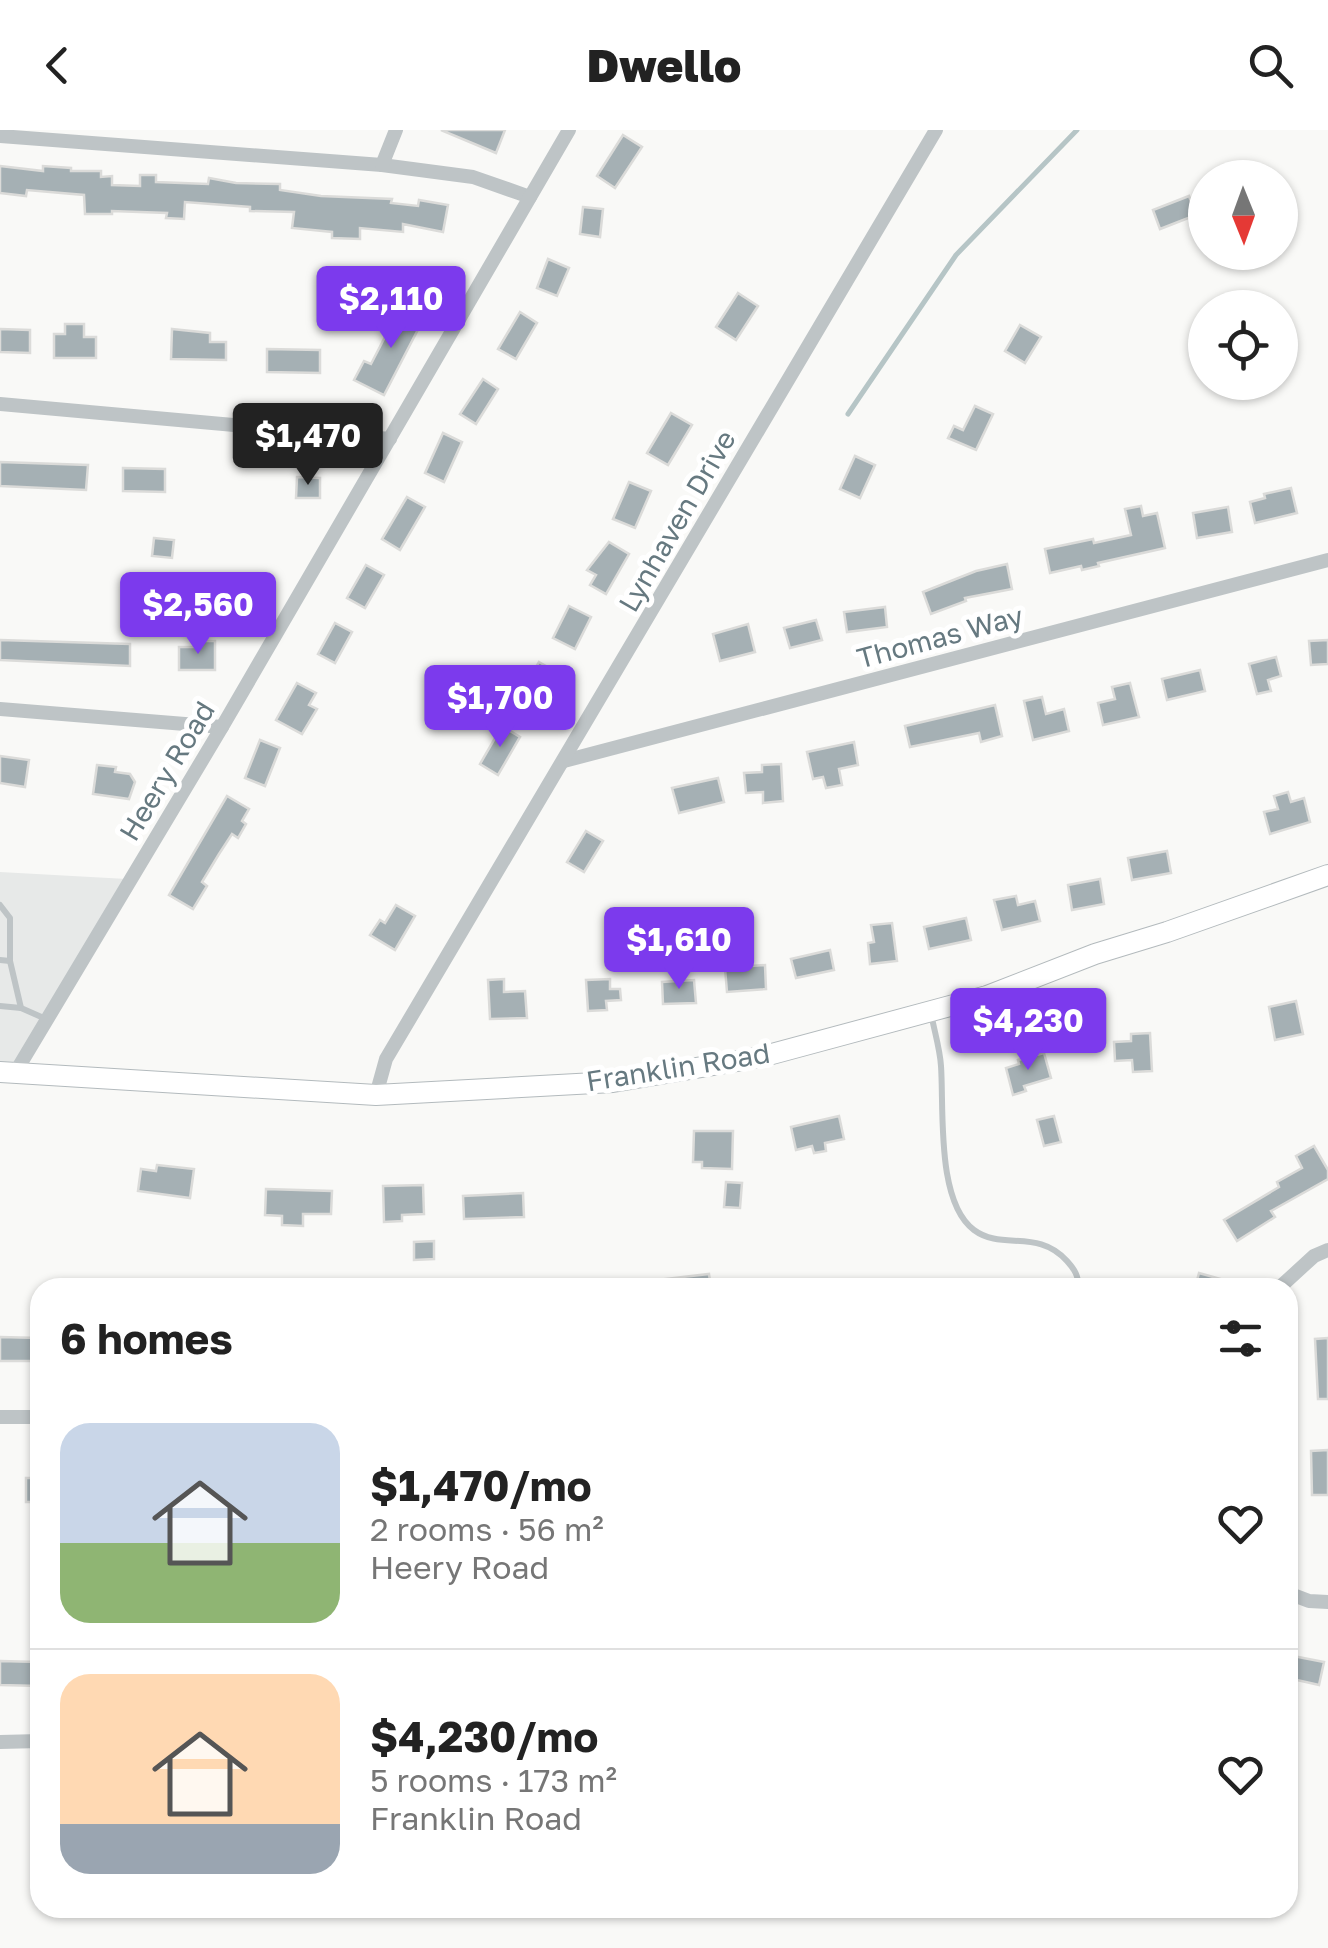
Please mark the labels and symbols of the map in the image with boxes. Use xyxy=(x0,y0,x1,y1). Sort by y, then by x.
north arrow xyxy=(1188,160,1298,270)
pin: $2,110 xyxy=(310,266,472,351)
pin: $1,470 xyxy=(227,403,389,488)
street label: Lynhaven Drive xyxy=(611,424,742,617)
pin: $2,560 xyxy=(117,572,279,657)
street label: Thomas Way xyxy=(853,598,1027,675)
pin: $1,700 xyxy=(419,665,581,750)
street label: Heery Road xyxy=(112,695,221,846)
pin: $1,610 xyxy=(598,907,760,992)
pin: $4,230 xyxy=(947,988,1109,1073)
street label: Franklin Road xyxy=(584,1036,772,1097)

